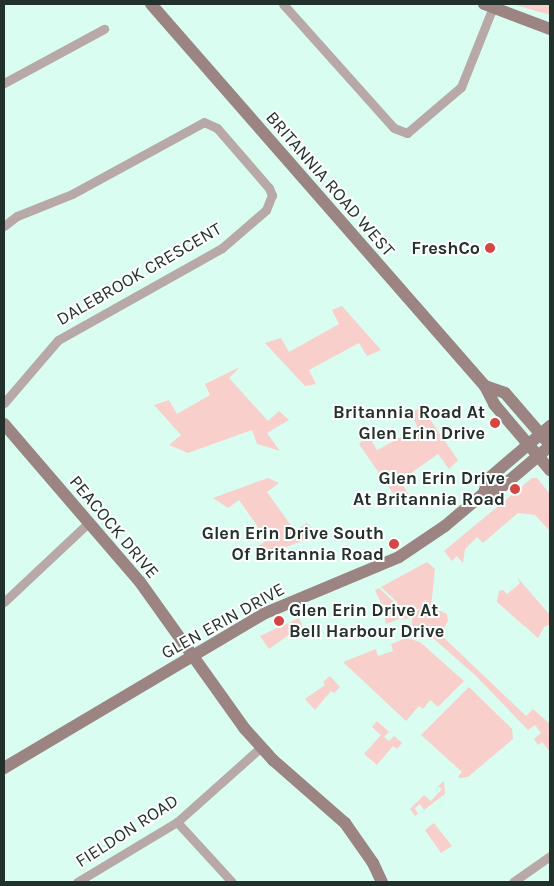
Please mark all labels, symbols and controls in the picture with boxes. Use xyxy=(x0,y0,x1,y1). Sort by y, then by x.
street label: BRITANNIA ROAD WEST xyxy=(261,107,399,261)
street label: DALEBROOK CRESCENT xyxy=(53,218,225,330)
place label: FreshCo xyxy=(411,237,480,259)
marker: FreshCo xyxy=(484,242,496,254)
place label: Britannia Road At Glen Erin Drive xyxy=(333,402,485,444)
marker: Britannia Road At Glen Erin Drive xyxy=(489,417,501,429)
place label: Glen Erin Drive At Britannia Road xyxy=(353,468,505,510)
street label: PEACOCK DRIVE xyxy=(65,471,163,583)
marker: Glen Erin Drive At Britannia Road xyxy=(509,483,521,495)
place label: Glen Erin Drive South Of Britannia Road xyxy=(202,523,384,566)
marker: Glen Erin Drive South Of Britannia Road xyxy=(388,538,400,550)
street label: GLEN ERIN DRIVE xyxy=(158,578,288,664)
place label: Glen Erin Drive At Bell Harbour Drive xyxy=(289,600,444,642)
marker: Glen Erin Drive At Bell Harbour Drive xyxy=(273,615,285,627)
street label: FIELDON ROAD xyxy=(72,790,182,872)

